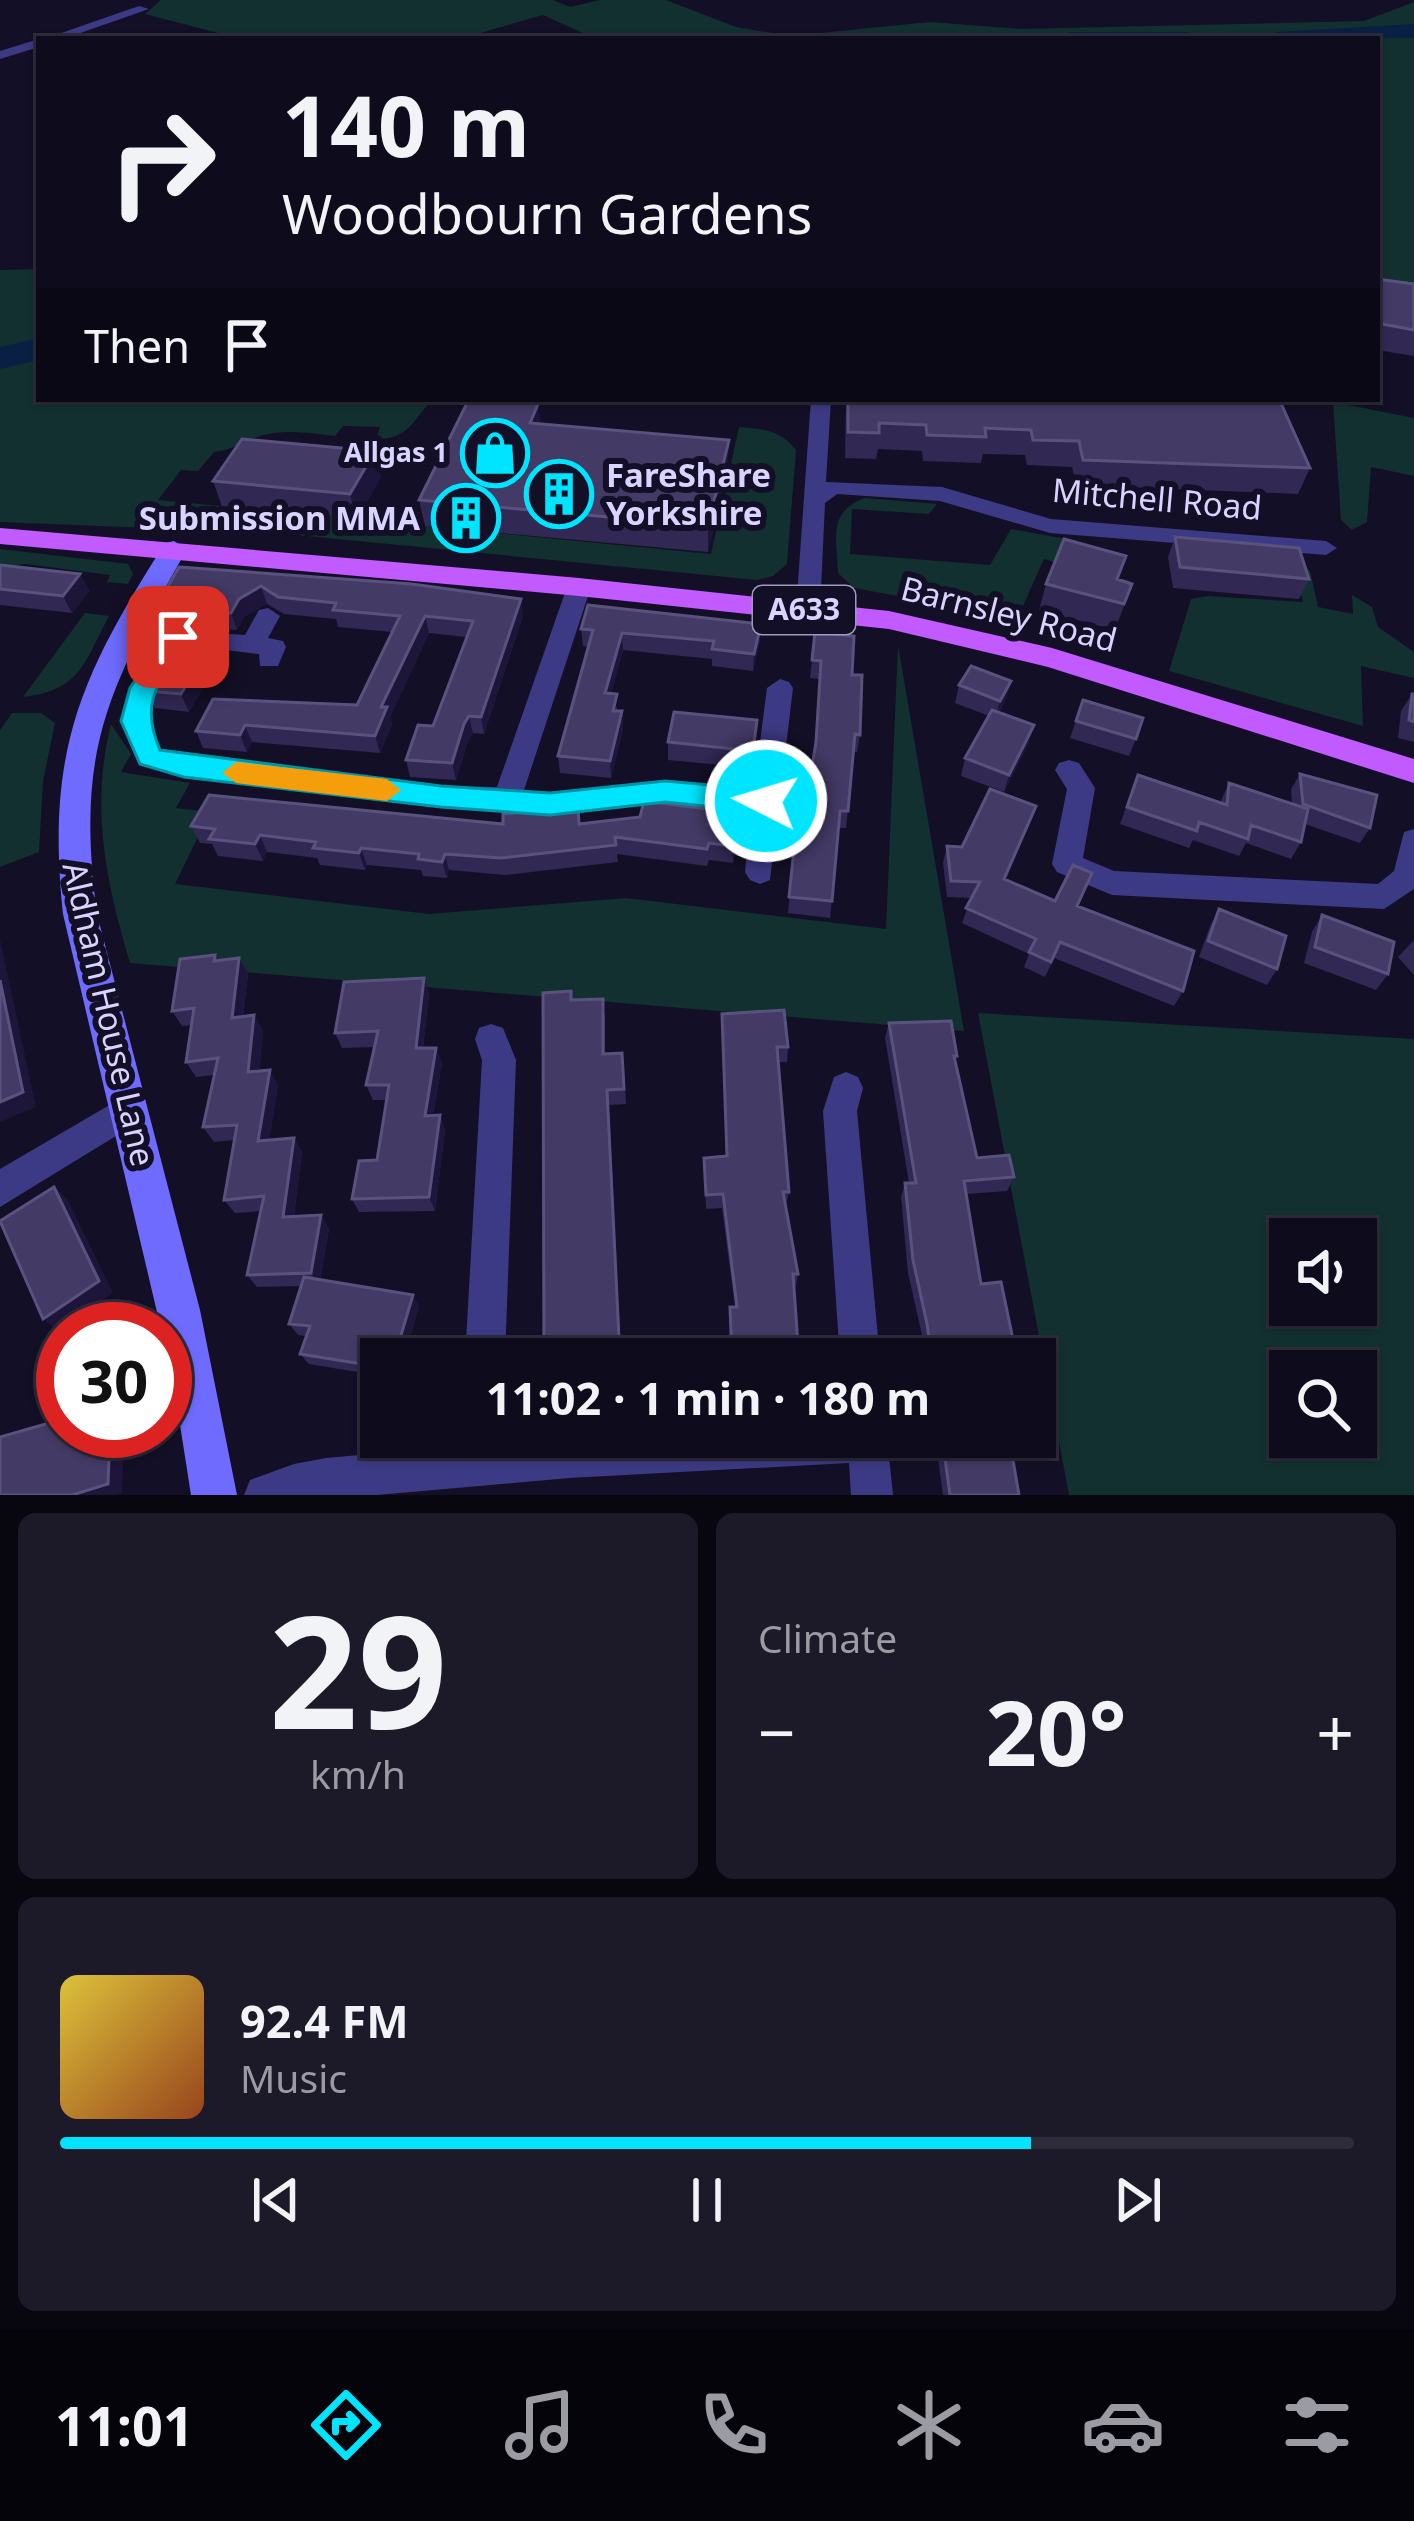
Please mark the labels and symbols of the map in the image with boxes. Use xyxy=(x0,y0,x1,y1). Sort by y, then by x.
shop icon: Allgas 1 xyxy=(460,418,530,488)
place label: Allgas 1 xyxy=(344,433,448,470)
place label: FareShare Yorkshire xyxy=(606,452,771,535)
building icon: FareShare Yorkshire xyxy=(524,459,594,529)
street label: Mitchell Road xyxy=(1050,467,1264,530)
building icon: Submission MMA xyxy=(431,483,501,553)
place label: Submission MMA xyxy=(139,495,420,540)
street label: Barnsley Road xyxy=(896,565,1122,662)
pin xyxy=(127,586,229,688)
road number: A633 xyxy=(753,586,855,634)
position arrow xyxy=(703,738,829,864)
street label: Aldham House Lane xyxy=(53,857,166,1170)
speed limit sign: 30 xyxy=(36,1302,192,1458)

